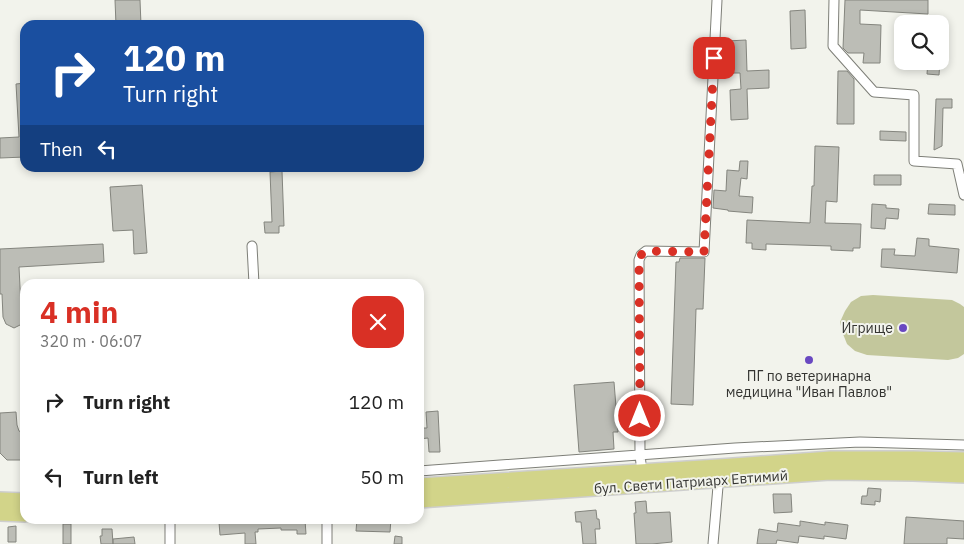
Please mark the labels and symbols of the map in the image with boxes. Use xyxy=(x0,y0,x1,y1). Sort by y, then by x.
pin xyxy=(693,37,735,79)
place label: Игрище xyxy=(841,319,893,337)
marker: Игрище xyxy=(897,322,909,334)
marker: ПГ по ветеринарна медицина "Иван Павлов" xyxy=(803,354,815,366)
place label: ПГ по ветеринарна медицина "Иван Павлов" xyxy=(726,367,892,401)
position arrow xyxy=(613,389,665,441)
street label: бул. Свети Патриарх Евтимий xyxy=(593,466,789,498)

